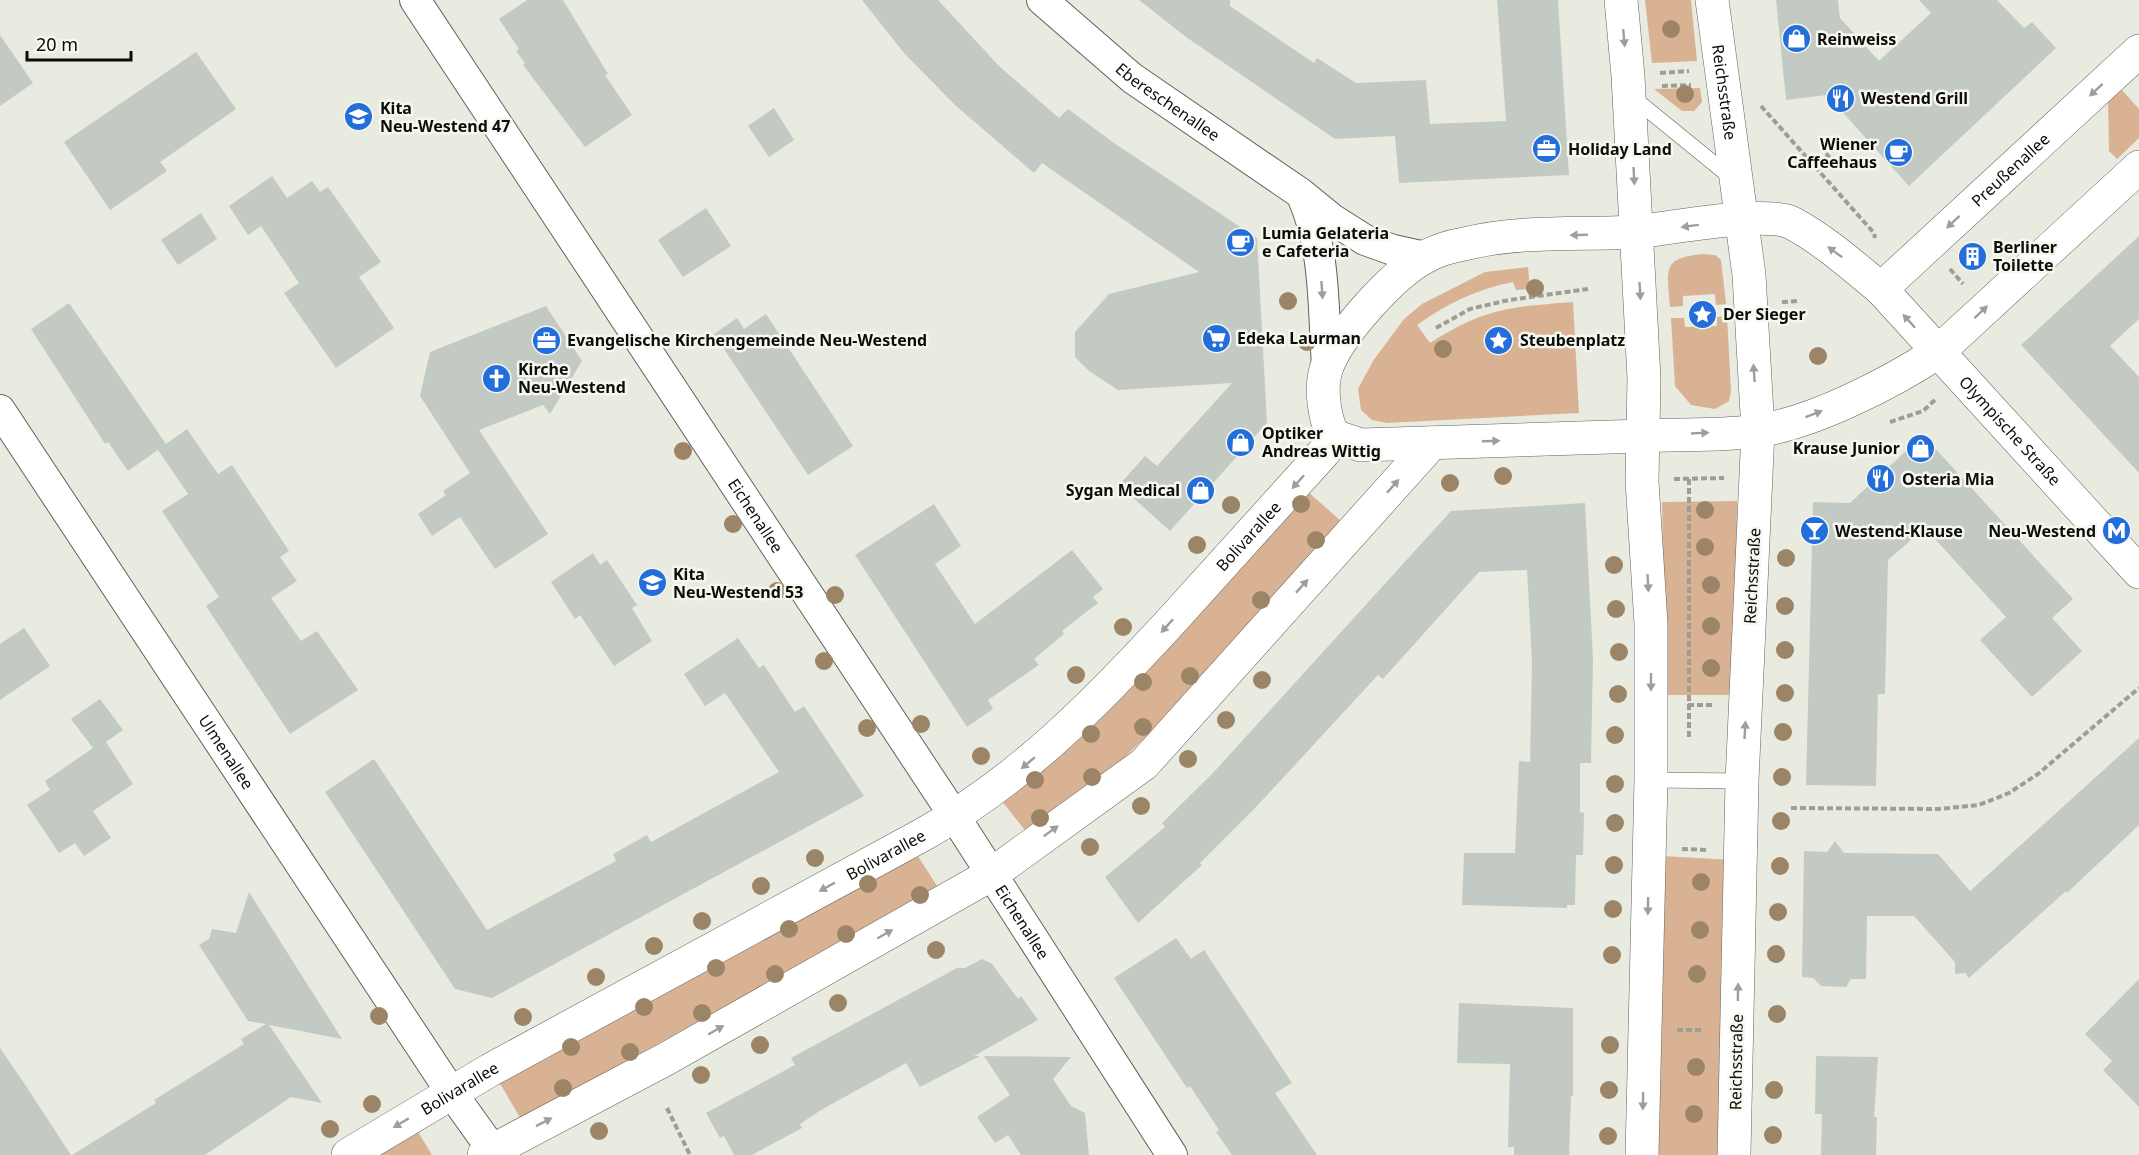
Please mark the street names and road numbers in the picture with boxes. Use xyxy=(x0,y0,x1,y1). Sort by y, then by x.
street label: Reichsstraße xyxy=(1707,43,1742,141)
street label: Ebereschenallee xyxy=(1111,58,1224,146)
street label: Preußenallee xyxy=(1966,128,2054,211)
street label: Olympische Straße xyxy=(1954,371,2066,490)
street label: Eichenallee xyxy=(723,474,788,557)
street label: Bolivarallee xyxy=(1211,496,1286,576)
street label: Reichsstraße xyxy=(1738,527,1766,625)
street label: Ulmenallee xyxy=(194,710,259,794)
street label: Bolivarallee xyxy=(842,824,929,885)
street label: Eichenallee xyxy=(990,880,1055,964)
street label: Reichsstraße xyxy=(1724,1014,1748,1110)
street label: Bolivarallee xyxy=(417,1056,502,1120)

